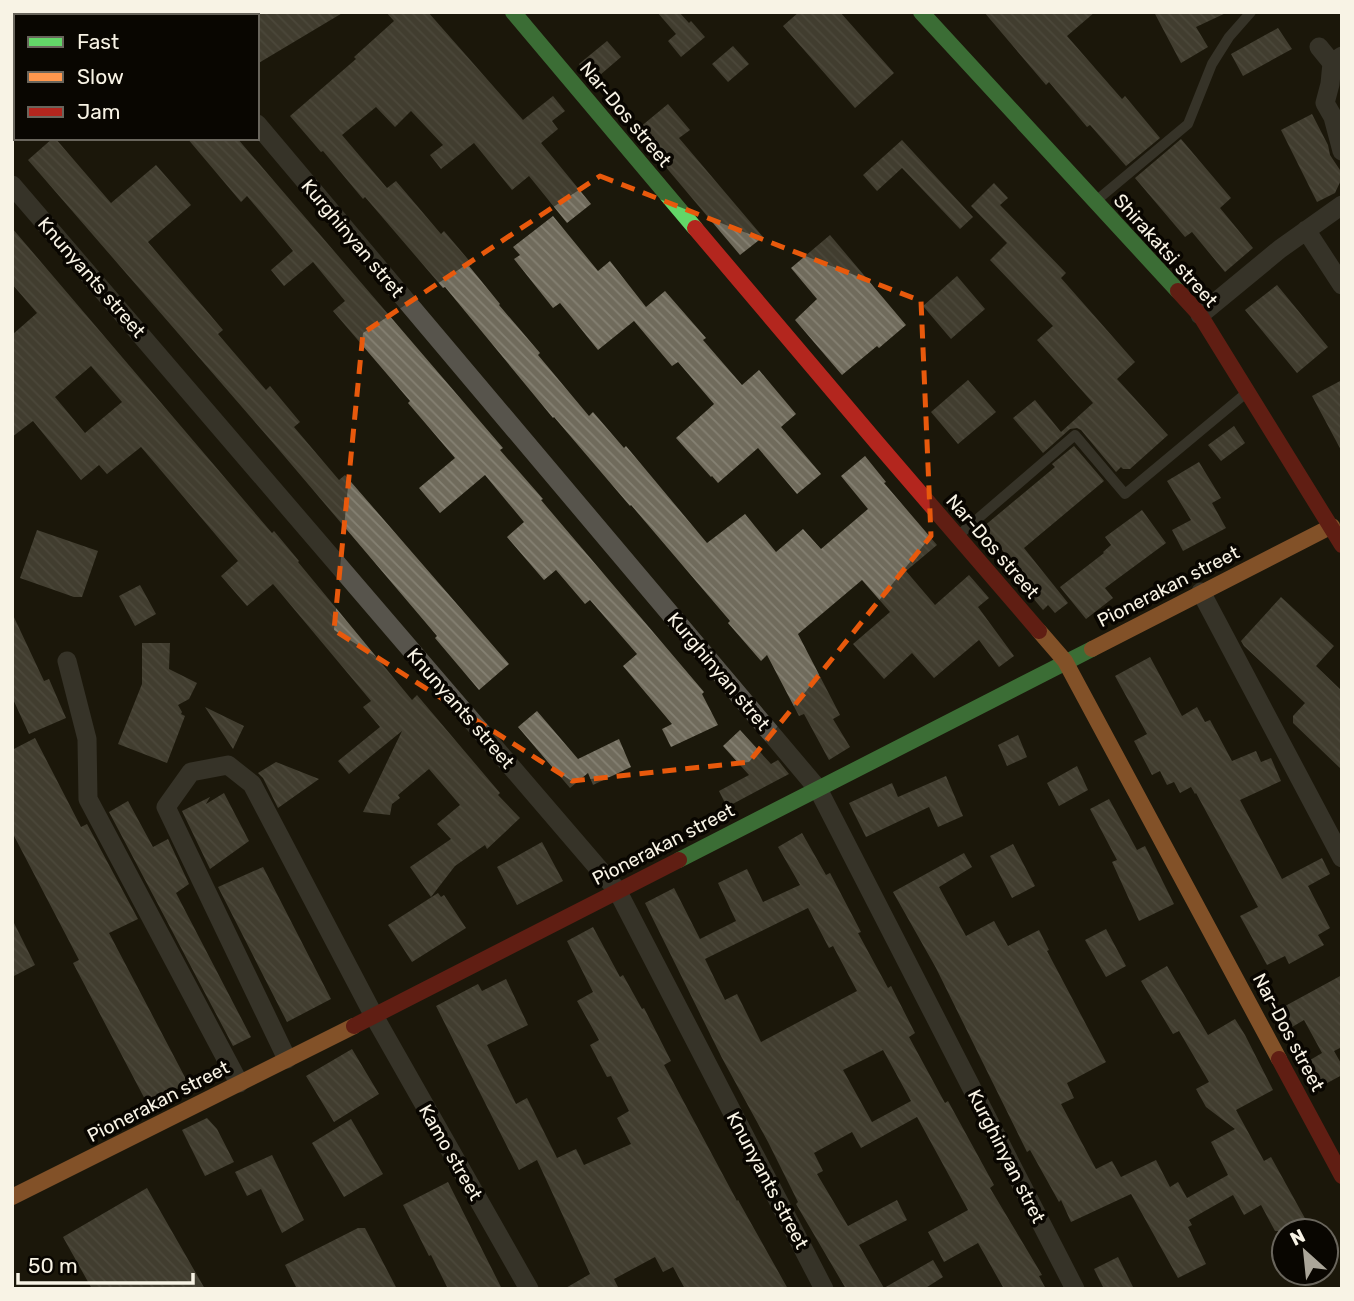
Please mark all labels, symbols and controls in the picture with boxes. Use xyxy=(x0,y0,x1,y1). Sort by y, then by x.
legend xyxy=(14,14,259,140)
text: Fast xyxy=(77,29,119,54)
street label: Nar-Dos street xyxy=(575,57,677,172)
text: Slow xyxy=(77,64,124,89)
text: Jam xyxy=(77,99,121,124)
street label: Kurghinyan stret xyxy=(297,175,409,302)
street label: Shirakatsi street xyxy=(1109,189,1223,312)
street label: Knunyants street xyxy=(33,212,151,343)
street label: Nar-Dos street xyxy=(941,490,1044,603)
street label: Pionerakan street xyxy=(1093,540,1244,632)
street label: Kurghinyan stret xyxy=(663,608,775,735)
street label: Knunyants street xyxy=(402,643,520,774)
street label: Pionerakan street xyxy=(588,798,739,890)
street label: Nar-Dos street xyxy=(1248,969,1330,1096)
street label: Pionerakan street xyxy=(83,1055,234,1147)
street label: Kurghinyan stret xyxy=(963,1085,1050,1227)
street label: Kamo street xyxy=(414,1100,488,1205)
street label: Knunyants street xyxy=(722,1108,814,1253)
north arrow xyxy=(1270,1217,1340,1287)
text: N xyxy=(1286,1224,1309,1251)
scale bar xyxy=(18,1242,192,1286)
text: 50 m xyxy=(28,1253,78,1278)

